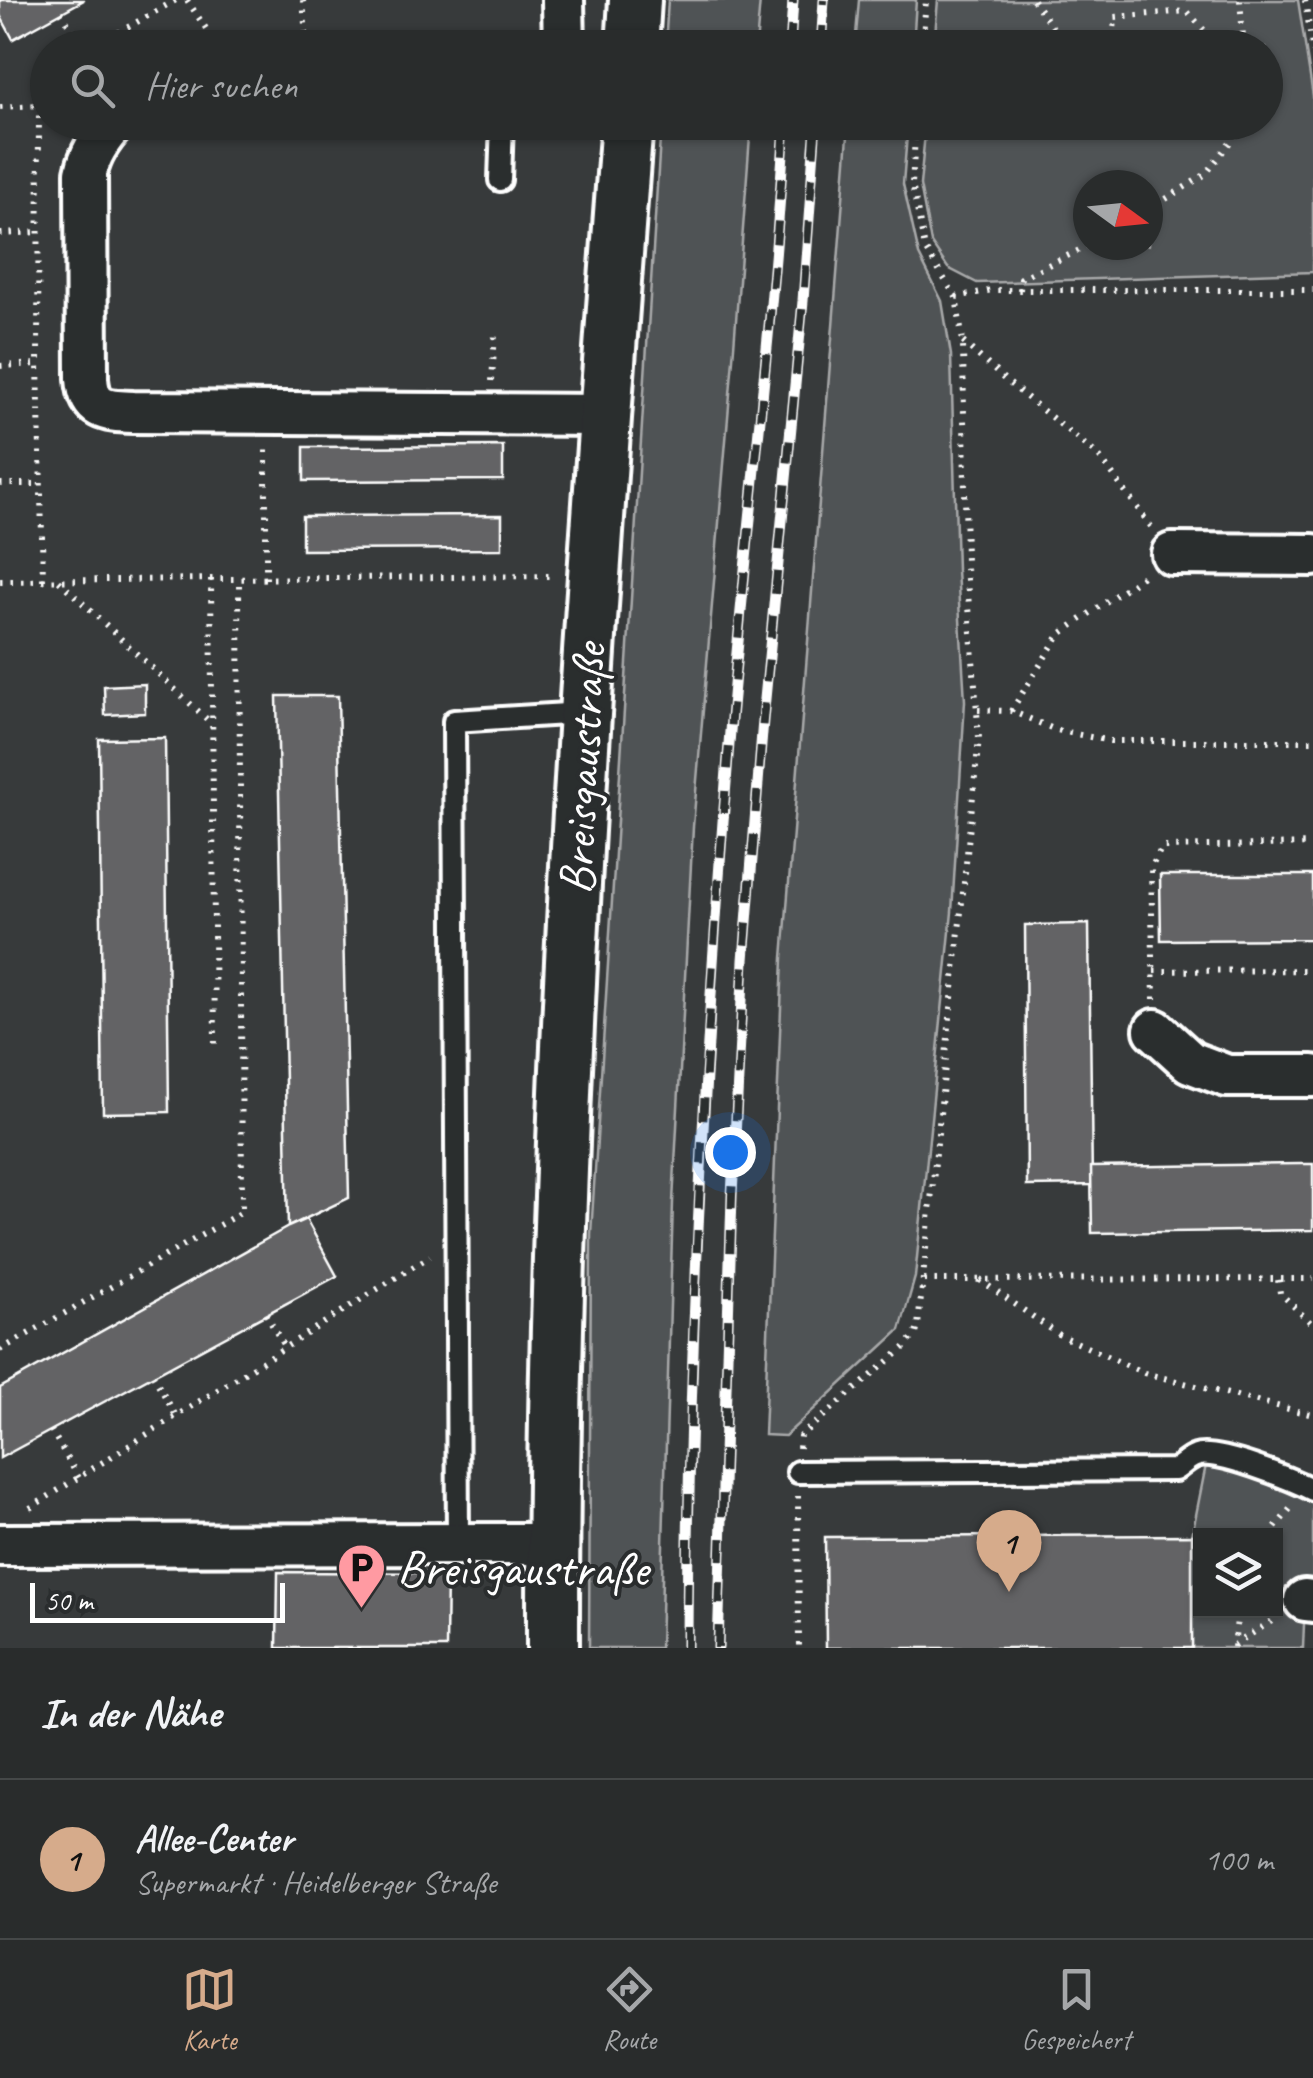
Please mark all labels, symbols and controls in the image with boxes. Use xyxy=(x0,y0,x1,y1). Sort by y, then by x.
search box xyxy=(30,30,1283,140)
icon: search xyxy=(65,58,120,113)
text: Hier suchen xyxy=(145,62,297,109)
north arrow xyxy=(1073,170,1163,260)
street label: Breisgaustraße xyxy=(544,638,620,896)
your location xyxy=(705,1127,756,1178)
pin: 1 xyxy=(976,1510,1042,1592)
map controls xyxy=(1193,1528,1283,1618)
button: layers xyxy=(1193,1528,1283,1618)
place label: Breisgaustraße xyxy=(397,1537,652,1600)
parking icon: Breisgaustraße xyxy=(336,1542,388,1610)
scale bar xyxy=(30,1578,285,1622)
text: 50 m xyxy=(45,1583,93,1618)
text: In der Nähe xyxy=(40,1687,221,1740)
text: Allee-Center xyxy=(135,1815,293,1862)
text: 1 xyxy=(65,1839,80,1880)
text: 100 m xyxy=(1204,1839,1273,1880)
text: Supermarkt · Heidelberger Straße xyxy=(135,1862,496,1903)
tab: Karte xyxy=(182,1962,237,2057)
tab: Route xyxy=(602,1962,657,2057)
tab: Gespeichert xyxy=(1022,1962,1131,2057)

